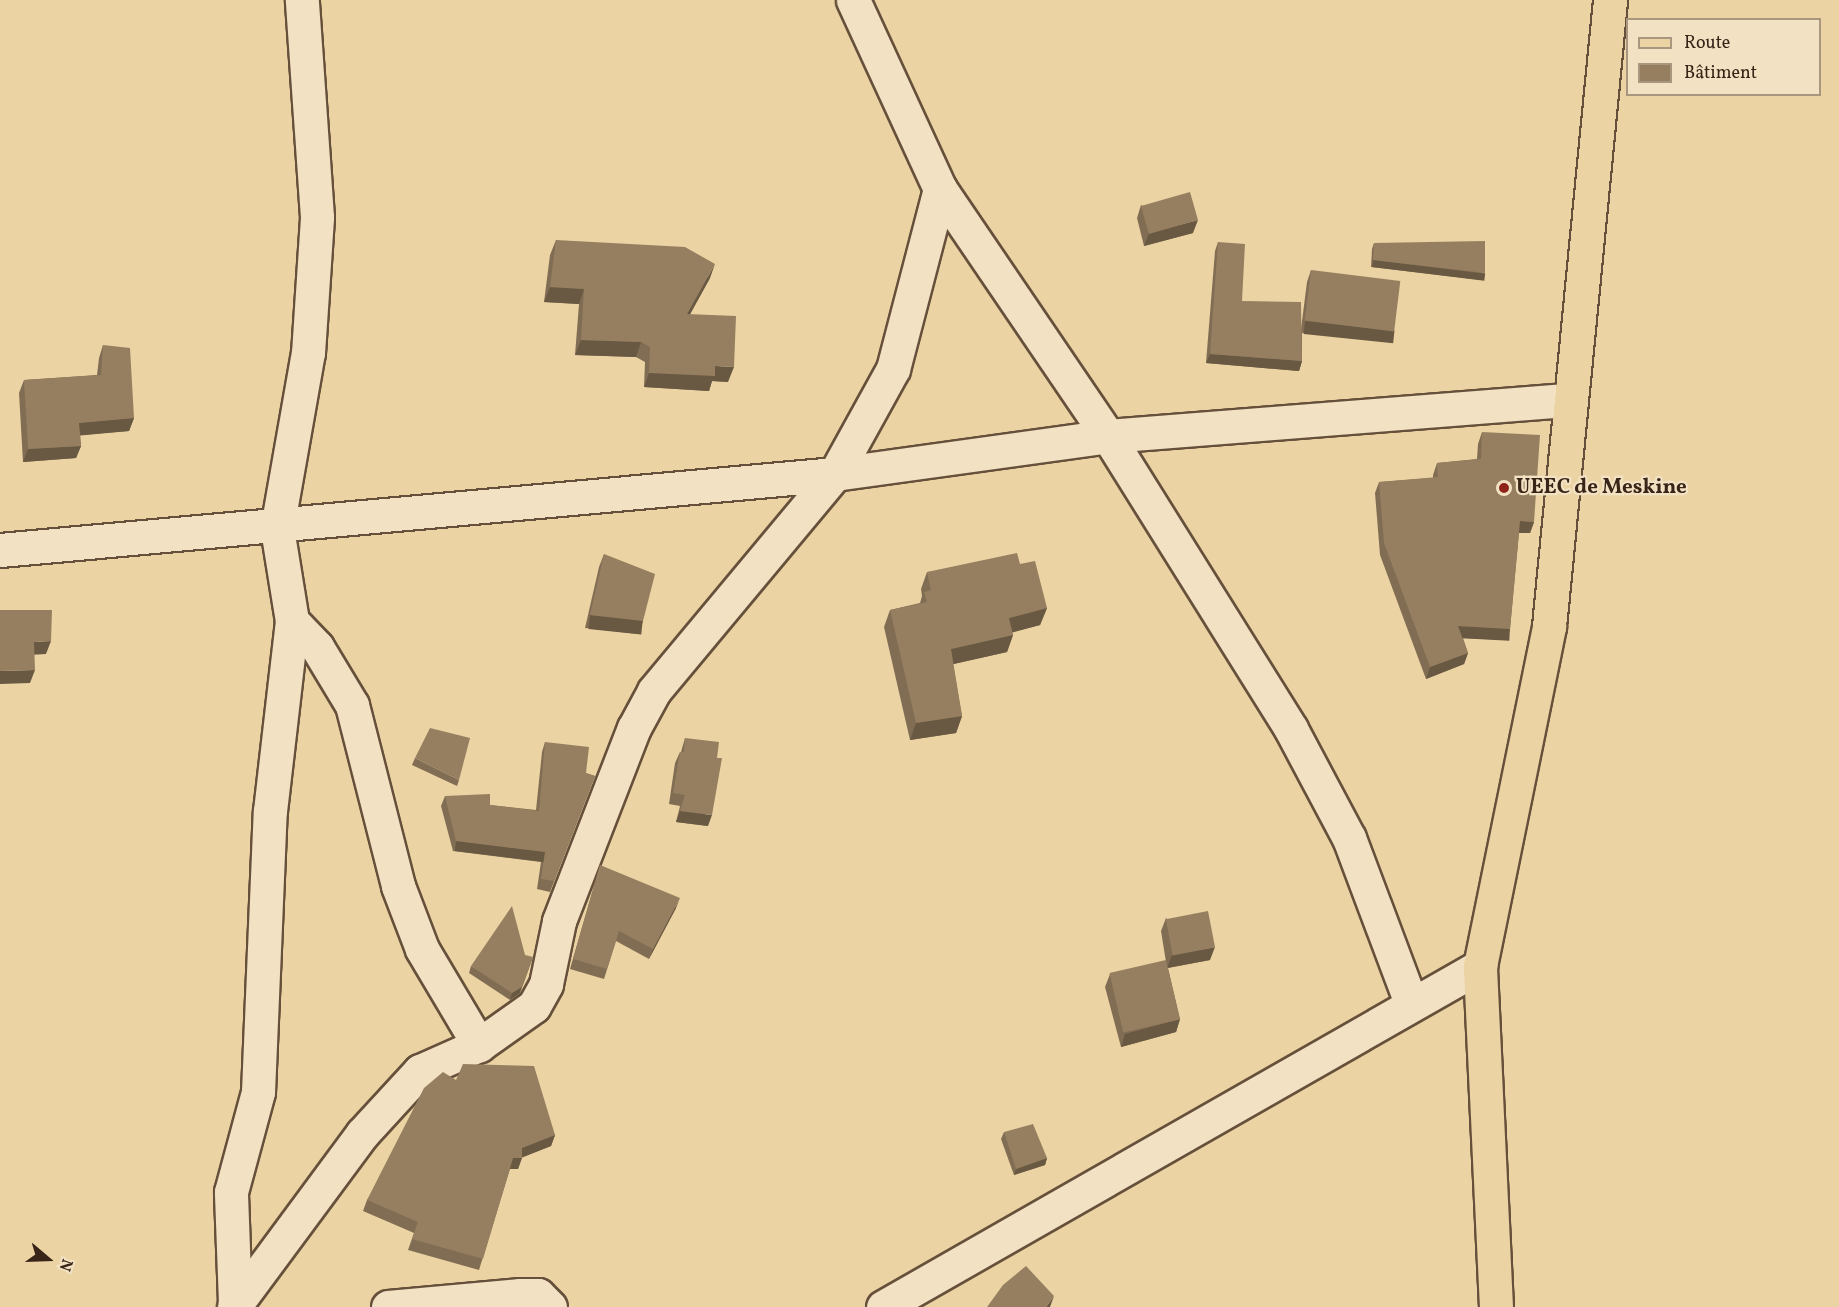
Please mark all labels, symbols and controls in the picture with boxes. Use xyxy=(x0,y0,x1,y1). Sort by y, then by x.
legend xyxy=(1626,18,1821,96)
text: Route xyxy=(1684,31,1730,56)
text: Bâtiment xyxy=(1684,61,1757,86)
place label: UEEC de Meskine xyxy=(1516,475,1687,501)
marker: UEEC de Meskine xyxy=(1497,481,1511,495)
north arrow xyxy=(18,1229,78,1289)
text: N xyxy=(53,1256,77,1274)

